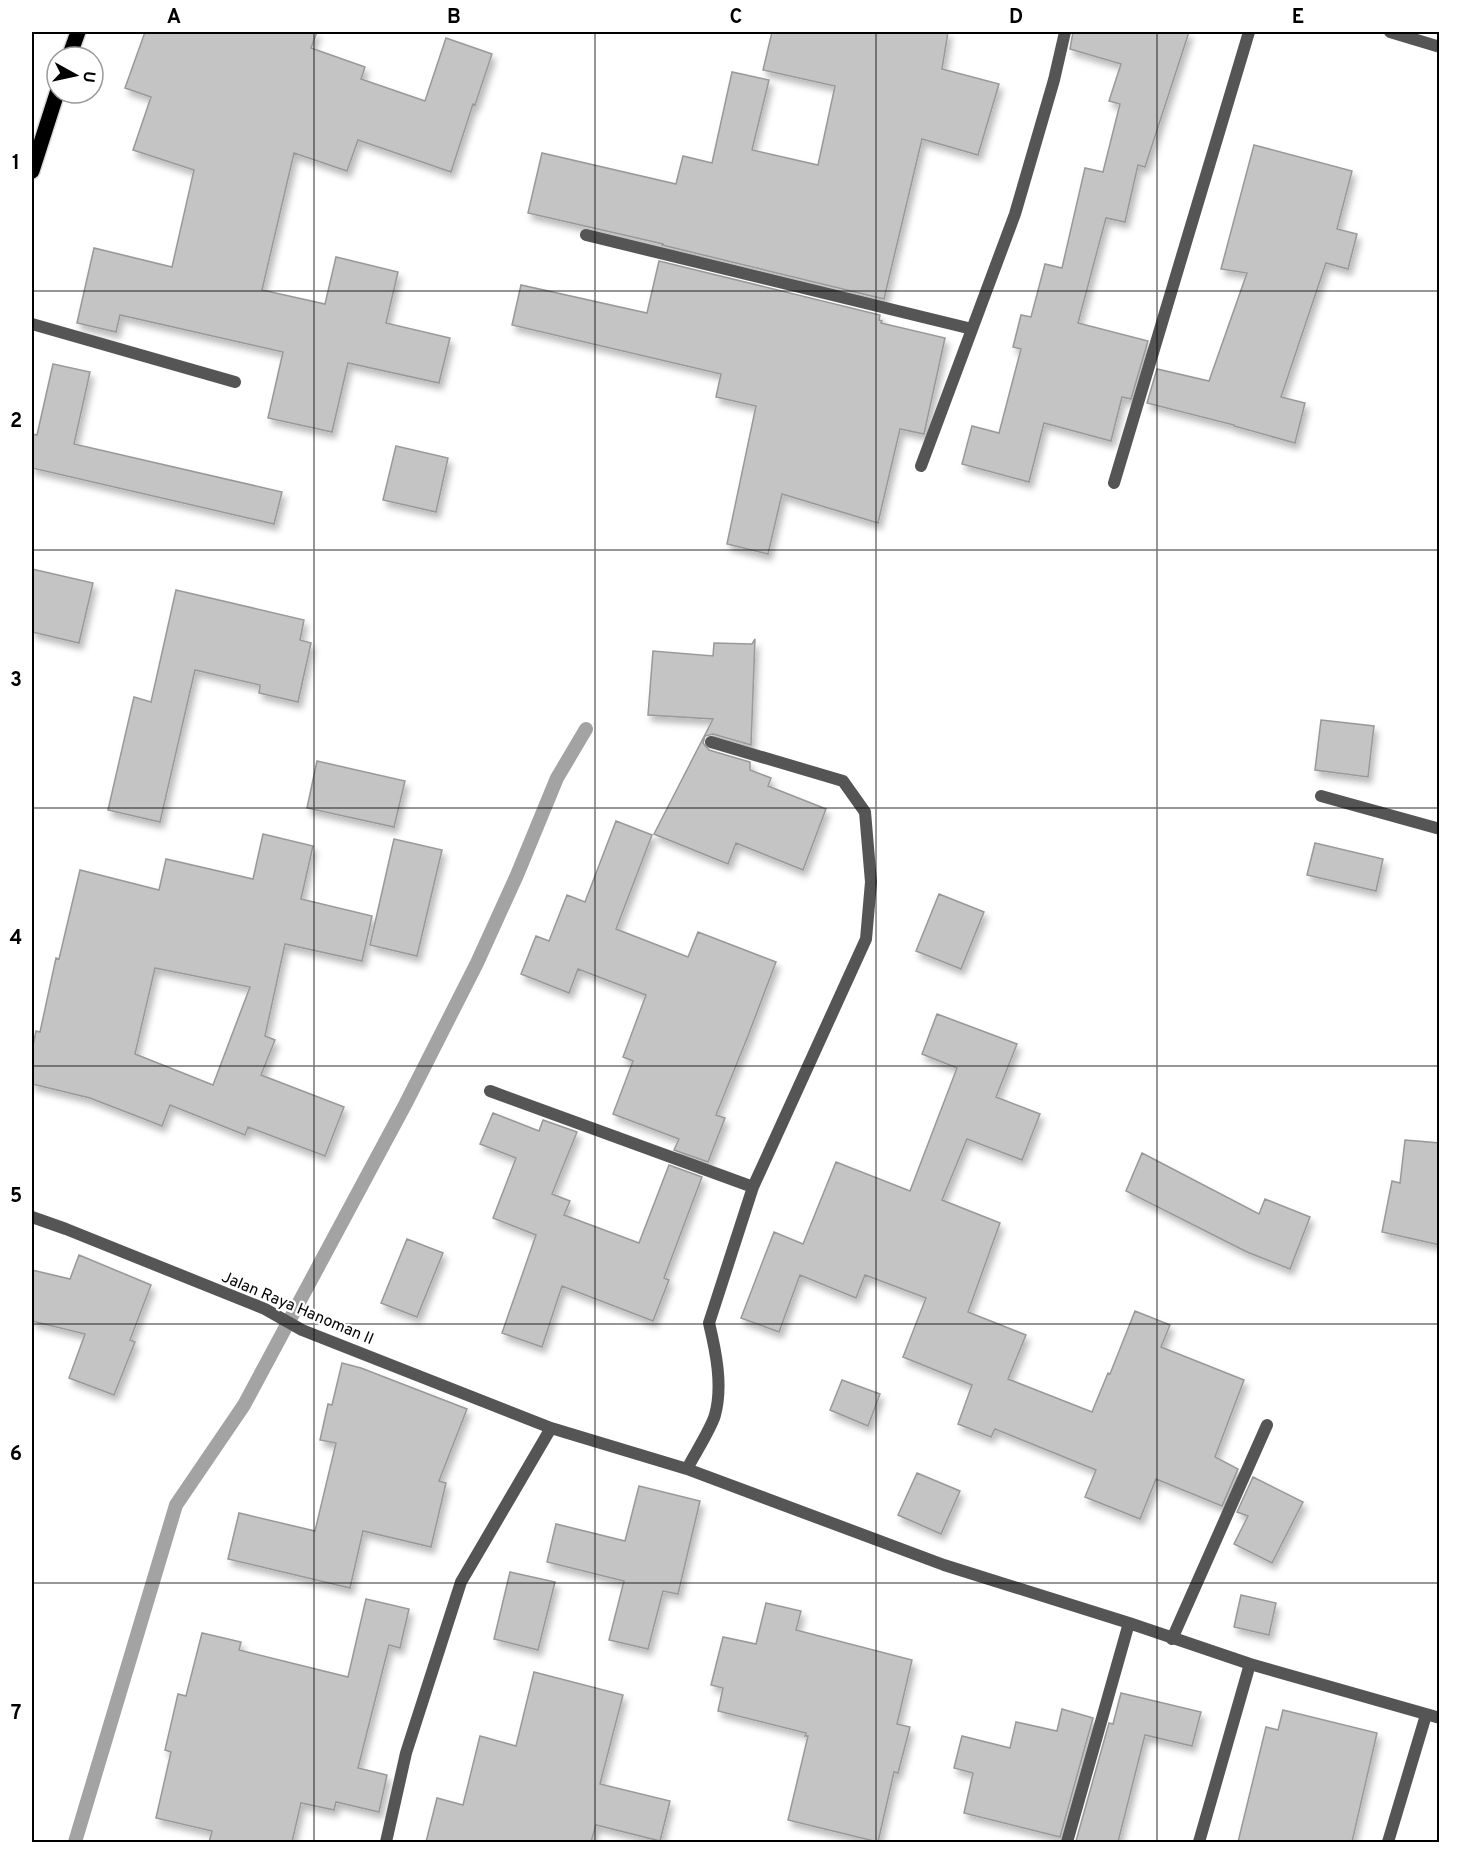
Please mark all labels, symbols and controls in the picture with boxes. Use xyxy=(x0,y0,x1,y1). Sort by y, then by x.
text: A xyxy=(167,5,181,31)
text: B xyxy=(447,5,461,31)
text: C xyxy=(730,5,742,31)
text: D xyxy=(1009,5,1023,31)
text: E xyxy=(1292,5,1304,31)
north arrow xyxy=(45,45,105,105)
text: U xyxy=(77,70,99,84)
text: 1 xyxy=(12,151,20,177)
text: 2 xyxy=(10,409,22,435)
text: 3 xyxy=(10,668,22,694)
text: 4 xyxy=(10,926,22,952)
text: 5 xyxy=(10,1184,22,1210)
street label: Jalan Raya Hanoman II xyxy=(218,1268,376,1350)
text: 6 xyxy=(10,1442,22,1468)
text: 7 xyxy=(11,1701,21,1727)

